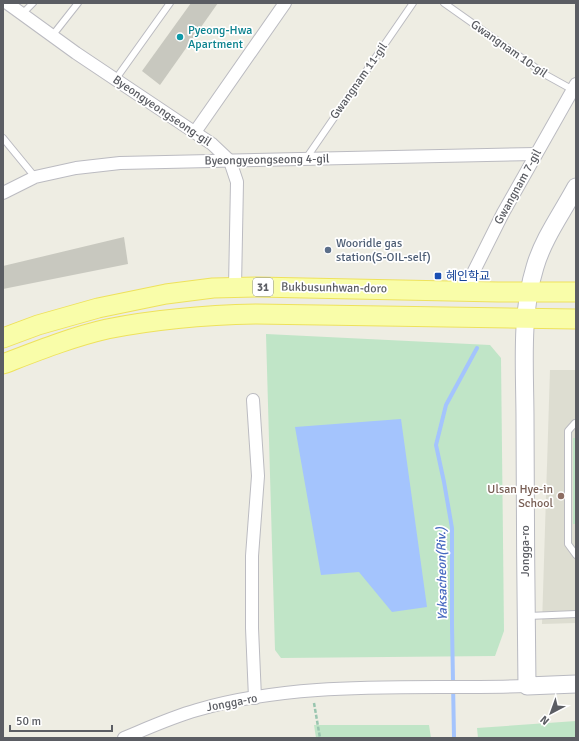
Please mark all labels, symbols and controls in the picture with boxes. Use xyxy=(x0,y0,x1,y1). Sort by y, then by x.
street label: Gwangnam 10-gil xyxy=(468,17,551,81)
place label: Pyeong-Hwa Apartment xyxy=(188,23,252,52)
marker: Pyeong-Hwa Apartment xyxy=(175,32,185,42)
street label: Gwangnam 11-gil xyxy=(327,40,391,122)
street label: Byeongyeongseong-gil xyxy=(110,72,215,150)
street label: Gwangnam 7-gil xyxy=(491,146,545,227)
street label: Byeongyeongseong 4-gil xyxy=(204,151,330,169)
place label: Wooridle gas station(S-OIL-self) xyxy=(336,236,431,265)
marker: Wooridle gas station(S-OIL-self) xyxy=(323,245,333,255)
place label: 혜인학교 xyxy=(446,269,490,284)
marker: 혜인학교 xyxy=(433,271,443,281)
road number: 31 xyxy=(253,278,273,296)
street label: Bukbusunhwan-doro xyxy=(281,280,387,296)
place label: Ulsan Hye-in School xyxy=(487,482,553,511)
marker: Ulsan Hye-in School xyxy=(556,491,566,501)
street label: Jongga-ro xyxy=(518,525,533,577)
water label: Yaksacheon(Riv.) xyxy=(433,527,451,621)
street label: Jongga-ro xyxy=(205,691,259,715)
north arrow xyxy=(531,693,571,733)
scale bar xyxy=(10,707,112,733)
text: N xyxy=(538,713,552,728)
text: 50 m xyxy=(16,714,41,729)

